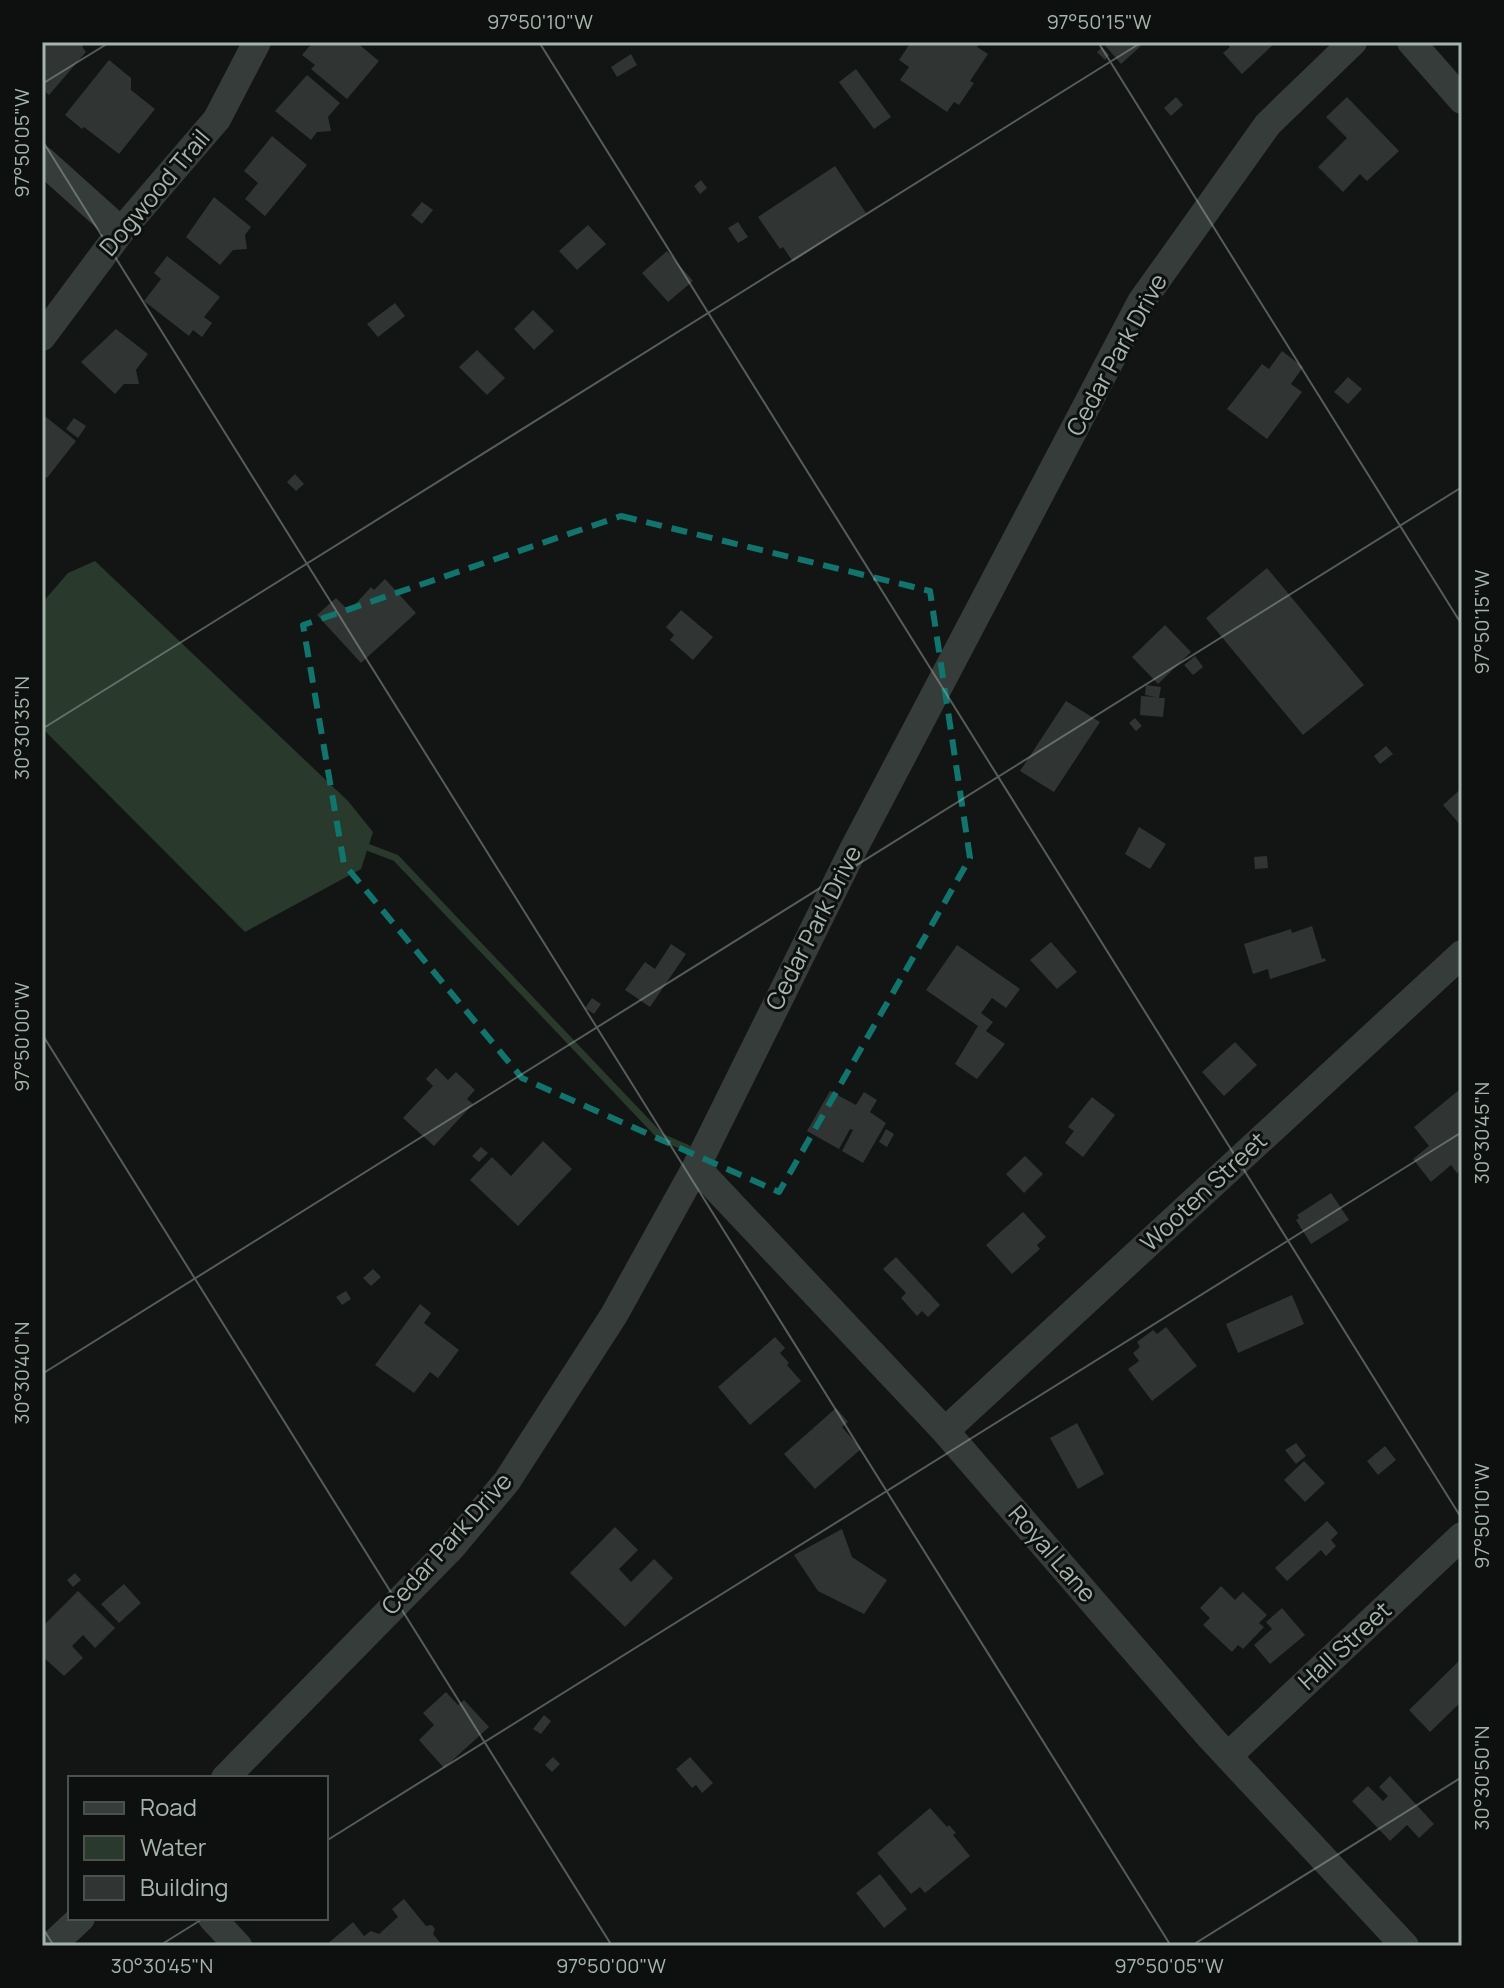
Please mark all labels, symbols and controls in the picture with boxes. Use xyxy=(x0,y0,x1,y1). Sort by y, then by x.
text: 97°50'10"W xyxy=(487,8,593,35)
text: 97°50'15"W xyxy=(1046,8,1152,35)
text: 97°50'05"W xyxy=(8,88,35,198)
street label: Dogwood Trail xyxy=(91,122,217,262)
street label: Cedar Park Drive xyxy=(1057,267,1174,441)
text: 97°50'15"W xyxy=(1468,569,1495,675)
text: 30°30'35"N xyxy=(8,676,35,780)
street label: Cedar Park Drive xyxy=(757,839,868,1015)
text: 97°50'00"W xyxy=(8,982,35,1092)
text: 30°30'45"N xyxy=(1468,1082,1495,1184)
street label: Wooten Street xyxy=(1133,1124,1273,1258)
text: 30°30'40"N xyxy=(8,1322,35,1424)
text: 97°50'10"W xyxy=(1468,1463,1495,1569)
street label: Cedar Park Drive xyxy=(373,1465,519,1621)
street label: Royal Lane xyxy=(1002,1497,1104,1609)
street label: Hall Street xyxy=(1290,1593,1398,1697)
text: 30°30'50"N xyxy=(1468,1725,1495,1831)
legend xyxy=(68,1776,328,1920)
text: Road xyxy=(140,1790,197,1823)
text: Water xyxy=(140,1830,207,1863)
text: Building xyxy=(140,1870,228,1903)
text: 30°30'45"N xyxy=(111,1952,213,1979)
text: 97°50'00"W xyxy=(556,1952,666,1979)
text: 97°50'05"W xyxy=(1114,1952,1224,1979)

